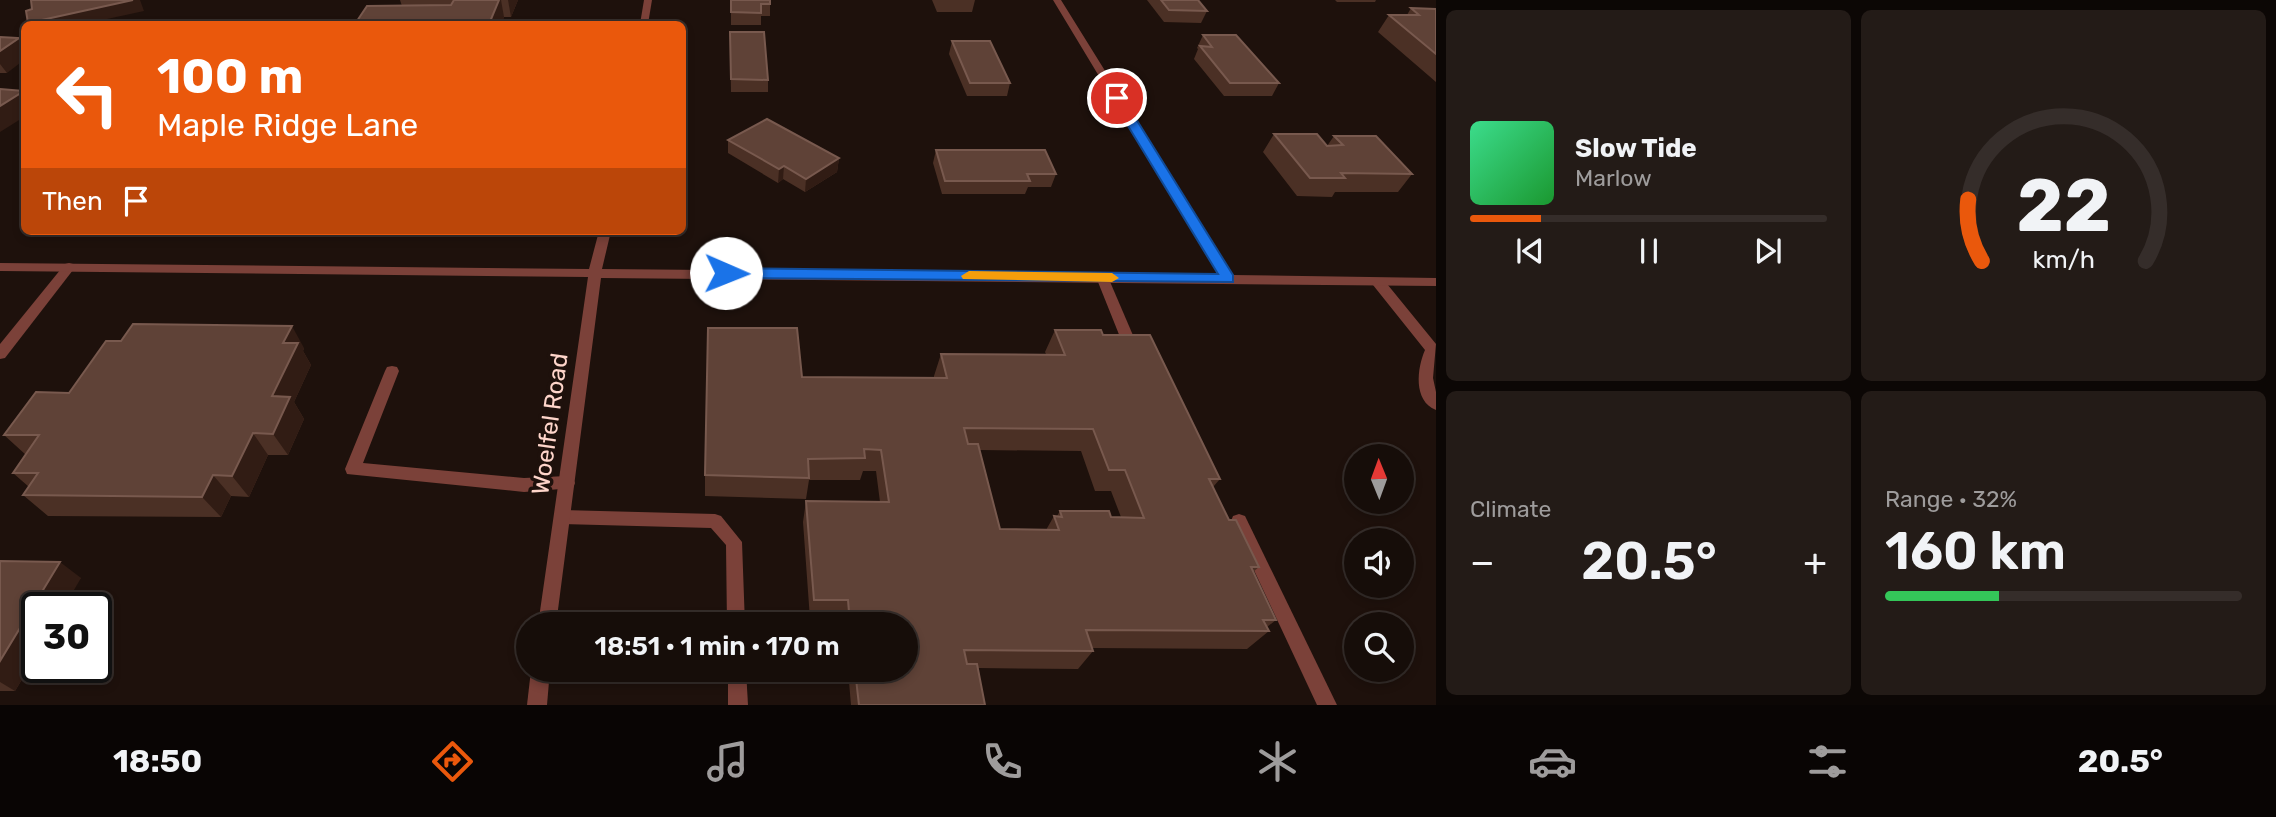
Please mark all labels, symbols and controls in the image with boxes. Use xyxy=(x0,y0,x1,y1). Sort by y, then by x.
text: 100 m xyxy=(157,47,303,105)
icon: left xyxy=(42,49,133,140)
pin xyxy=(1087,68,1147,128)
icon: arrive xyxy=(1098,79,1136,117)
text: Maple Ridge Lane xyxy=(157,106,418,144)
text: Slow Tide xyxy=(1575,133,1697,164)
text: Marlow xyxy=(1575,164,1652,192)
text: 22 xyxy=(2016,164,2111,250)
icon: arrive xyxy=(117,182,155,220)
text: Then xyxy=(42,186,103,217)
icon: previous xyxy=(1511,232,1549,270)
icon: pause xyxy=(1630,232,1668,270)
icon: next xyxy=(1749,232,1787,270)
position arrow xyxy=(689,236,763,310)
text: km/h xyxy=(2032,245,2095,274)
street label: Woelfel Road xyxy=(526,351,574,497)
north arrow xyxy=(1344,444,1414,514)
map controls xyxy=(1344,444,1414,682)
text: Range · 32% xyxy=(1885,485,2017,513)
text: Climate xyxy=(1470,495,1551,523)
text: 160 km xyxy=(1885,520,2066,582)
button: sound xyxy=(1344,528,1414,598)
text: 20.5° xyxy=(1581,530,1717,592)
text: − xyxy=(1470,539,1495,585)
text: + xyxy=(1803,539,1827,585)
speed limit sign: 30 xyxy=(21,592,112,683)
button: search xyxy=(1344,612,1414,682)
text: 18:51 · 1 min · 170 m xyxy=(594,631,840,662)
icon: directions xyxy=(428,737,477,786)
icon: music xyxy=(703,737,752,786)
icon: phone xyxy=(978,737,1027,786)
icon: climate xyxy=(1253,737,1302,786)
icon: car xyxy=(1528,737,1577,786)
icon: filters xyxy=(1803,737,1852,786)
text: 18:50 xyxy=(113,742,202,780)
text: 20.5° xyxy=(2078,742,2163,780)

